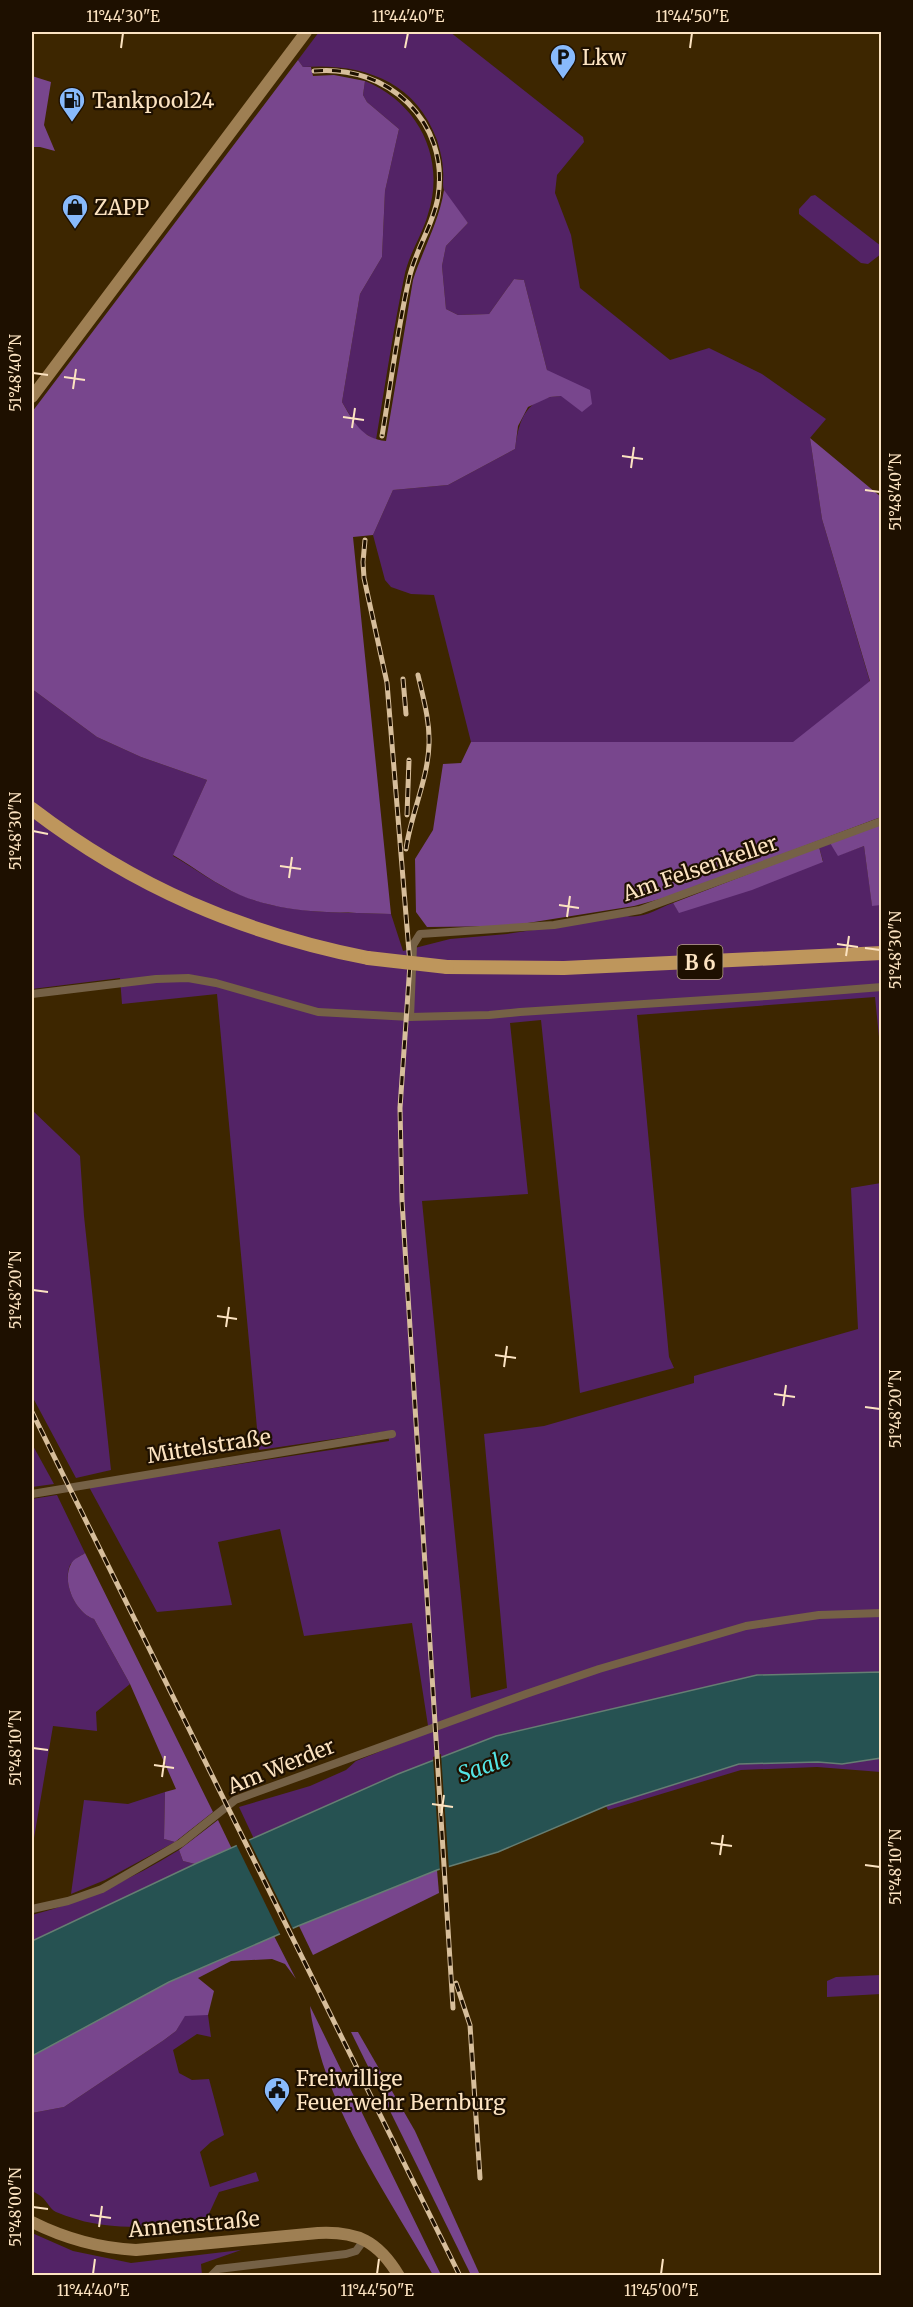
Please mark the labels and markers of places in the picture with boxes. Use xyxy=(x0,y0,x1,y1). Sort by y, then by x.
parking icon: Lkw xyxy=(548,42,578,80)
place label: Lkw xyxy=(582,44,626,71)
fuel station icon: Tankpool24 xyxy=(57,85,87,123)
place label: Tankpool24 xyxy=(92,87,215,114)
shop icon: ZAPP xyxy=(60,192,90,230)
place label: ZAPP xyxy=(94,194,149,221)
place label: Freiwillige Feuerwehr Bernburg xyxy=(296,2065,506,2116)
public building icon: Freiwillige Feuerwehr Bernburg xyxy=(262,2075,292,2113)

